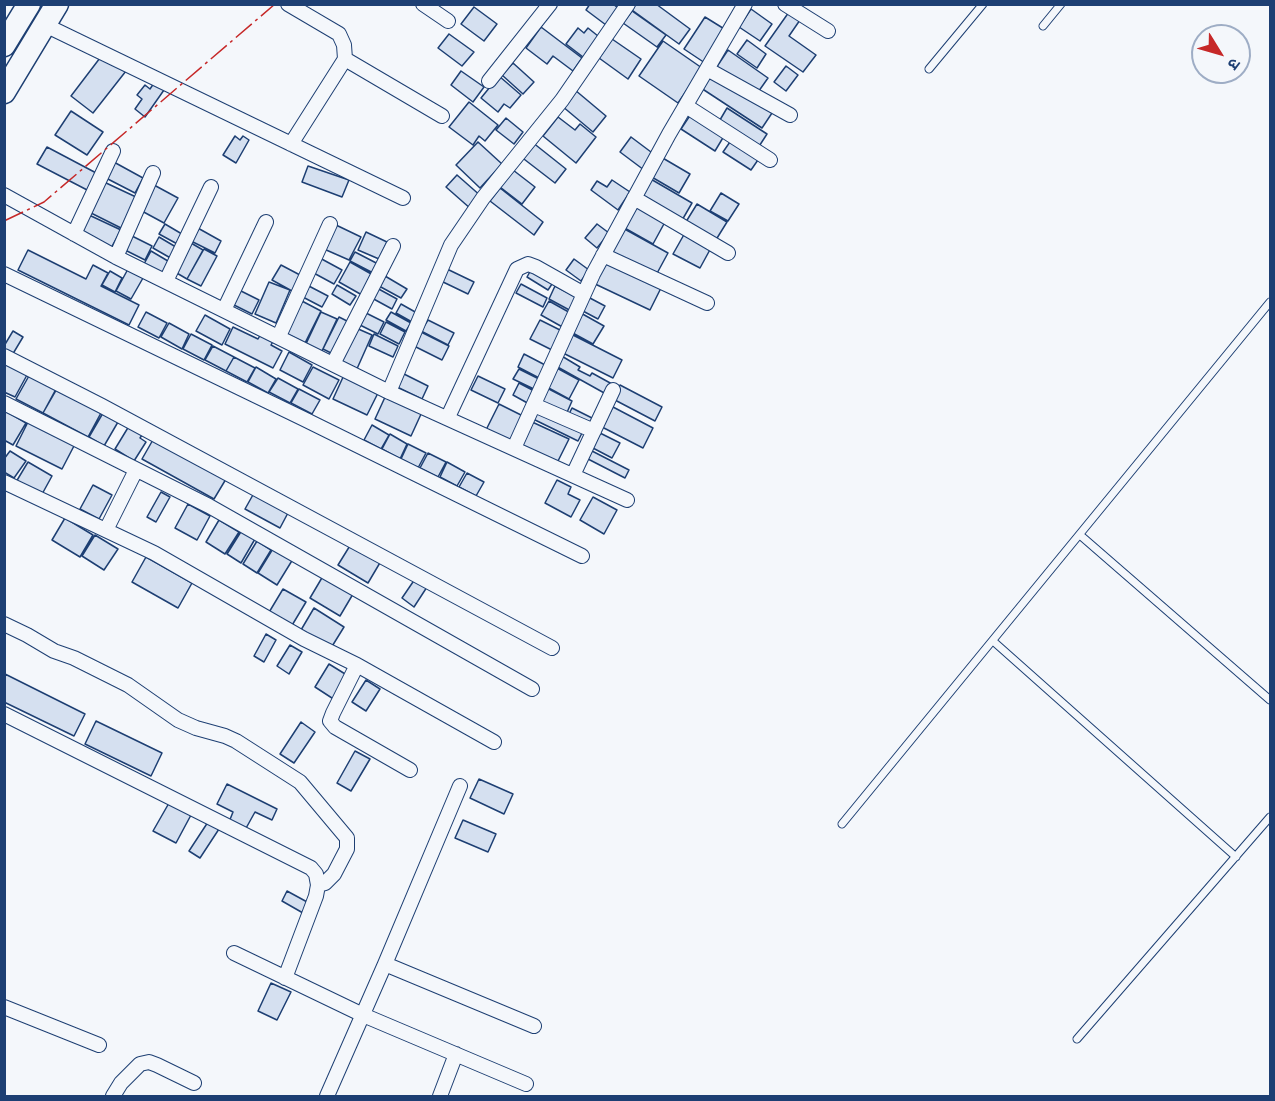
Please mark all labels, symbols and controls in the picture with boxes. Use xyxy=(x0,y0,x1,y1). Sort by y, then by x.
north arrow xyxy=(1191,24,1251,84)
text: उ xyxy=(1224,54,1245,73)

